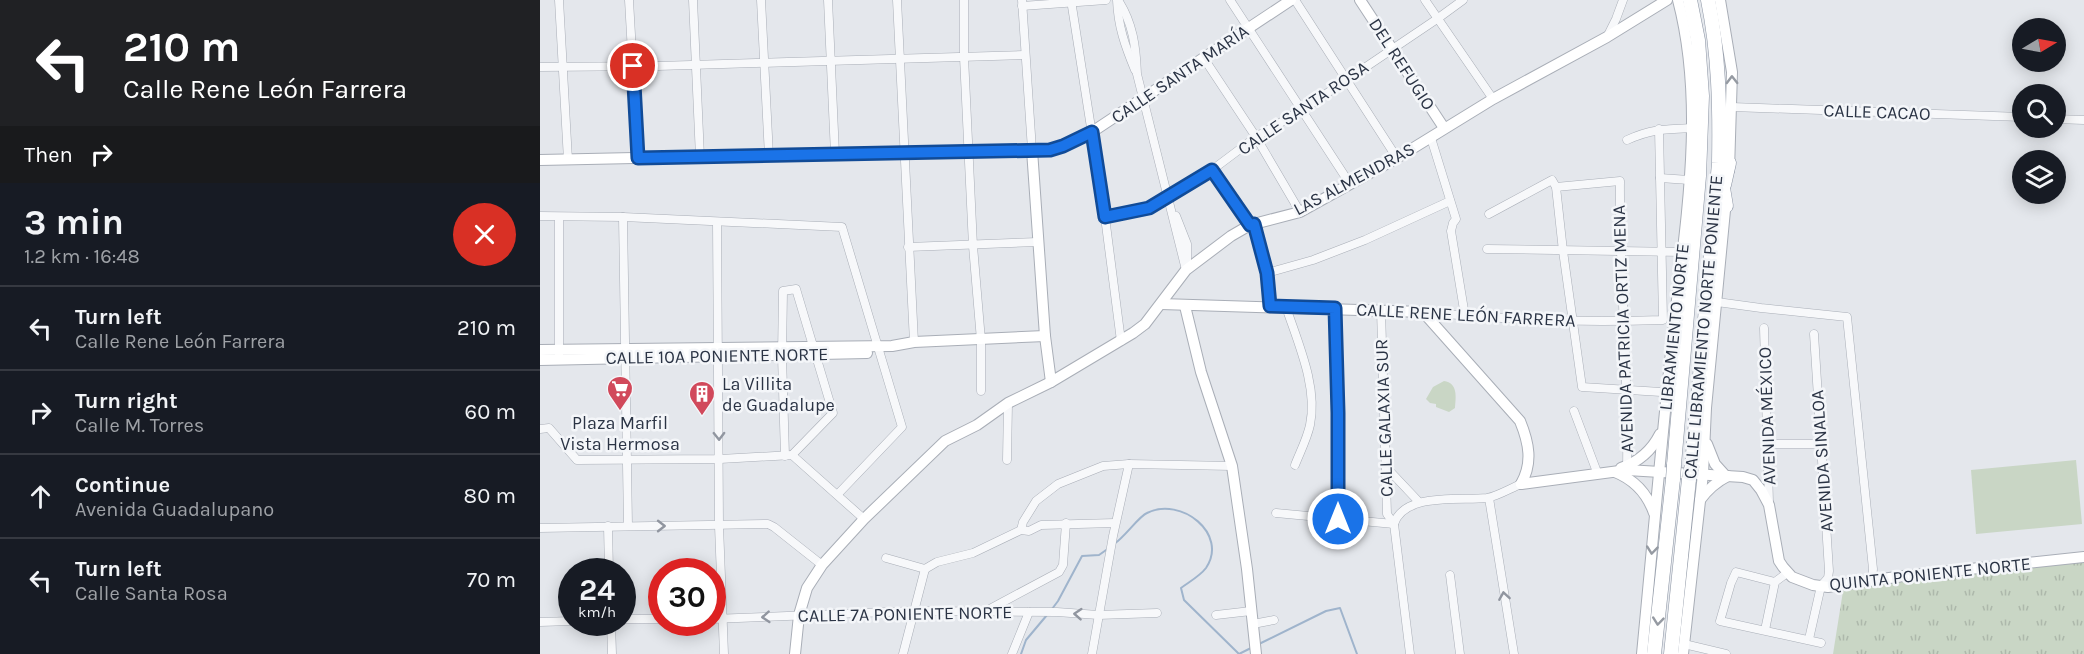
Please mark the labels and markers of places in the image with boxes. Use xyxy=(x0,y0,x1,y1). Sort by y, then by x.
pin xyxy=(607,40,658,91)
place label: La Villita de Guadalupe xyxy=(722,373,835,416)
supermarket icon: Plaza Marfil Vista Hermosa xyxy=(605,374,635,412)
building icon: La Villita de Guadalupe xyxy=(687,379,717,417)
place label: Plaza Marfil Vista Hermosa xyxy=(560,412,680,455)

